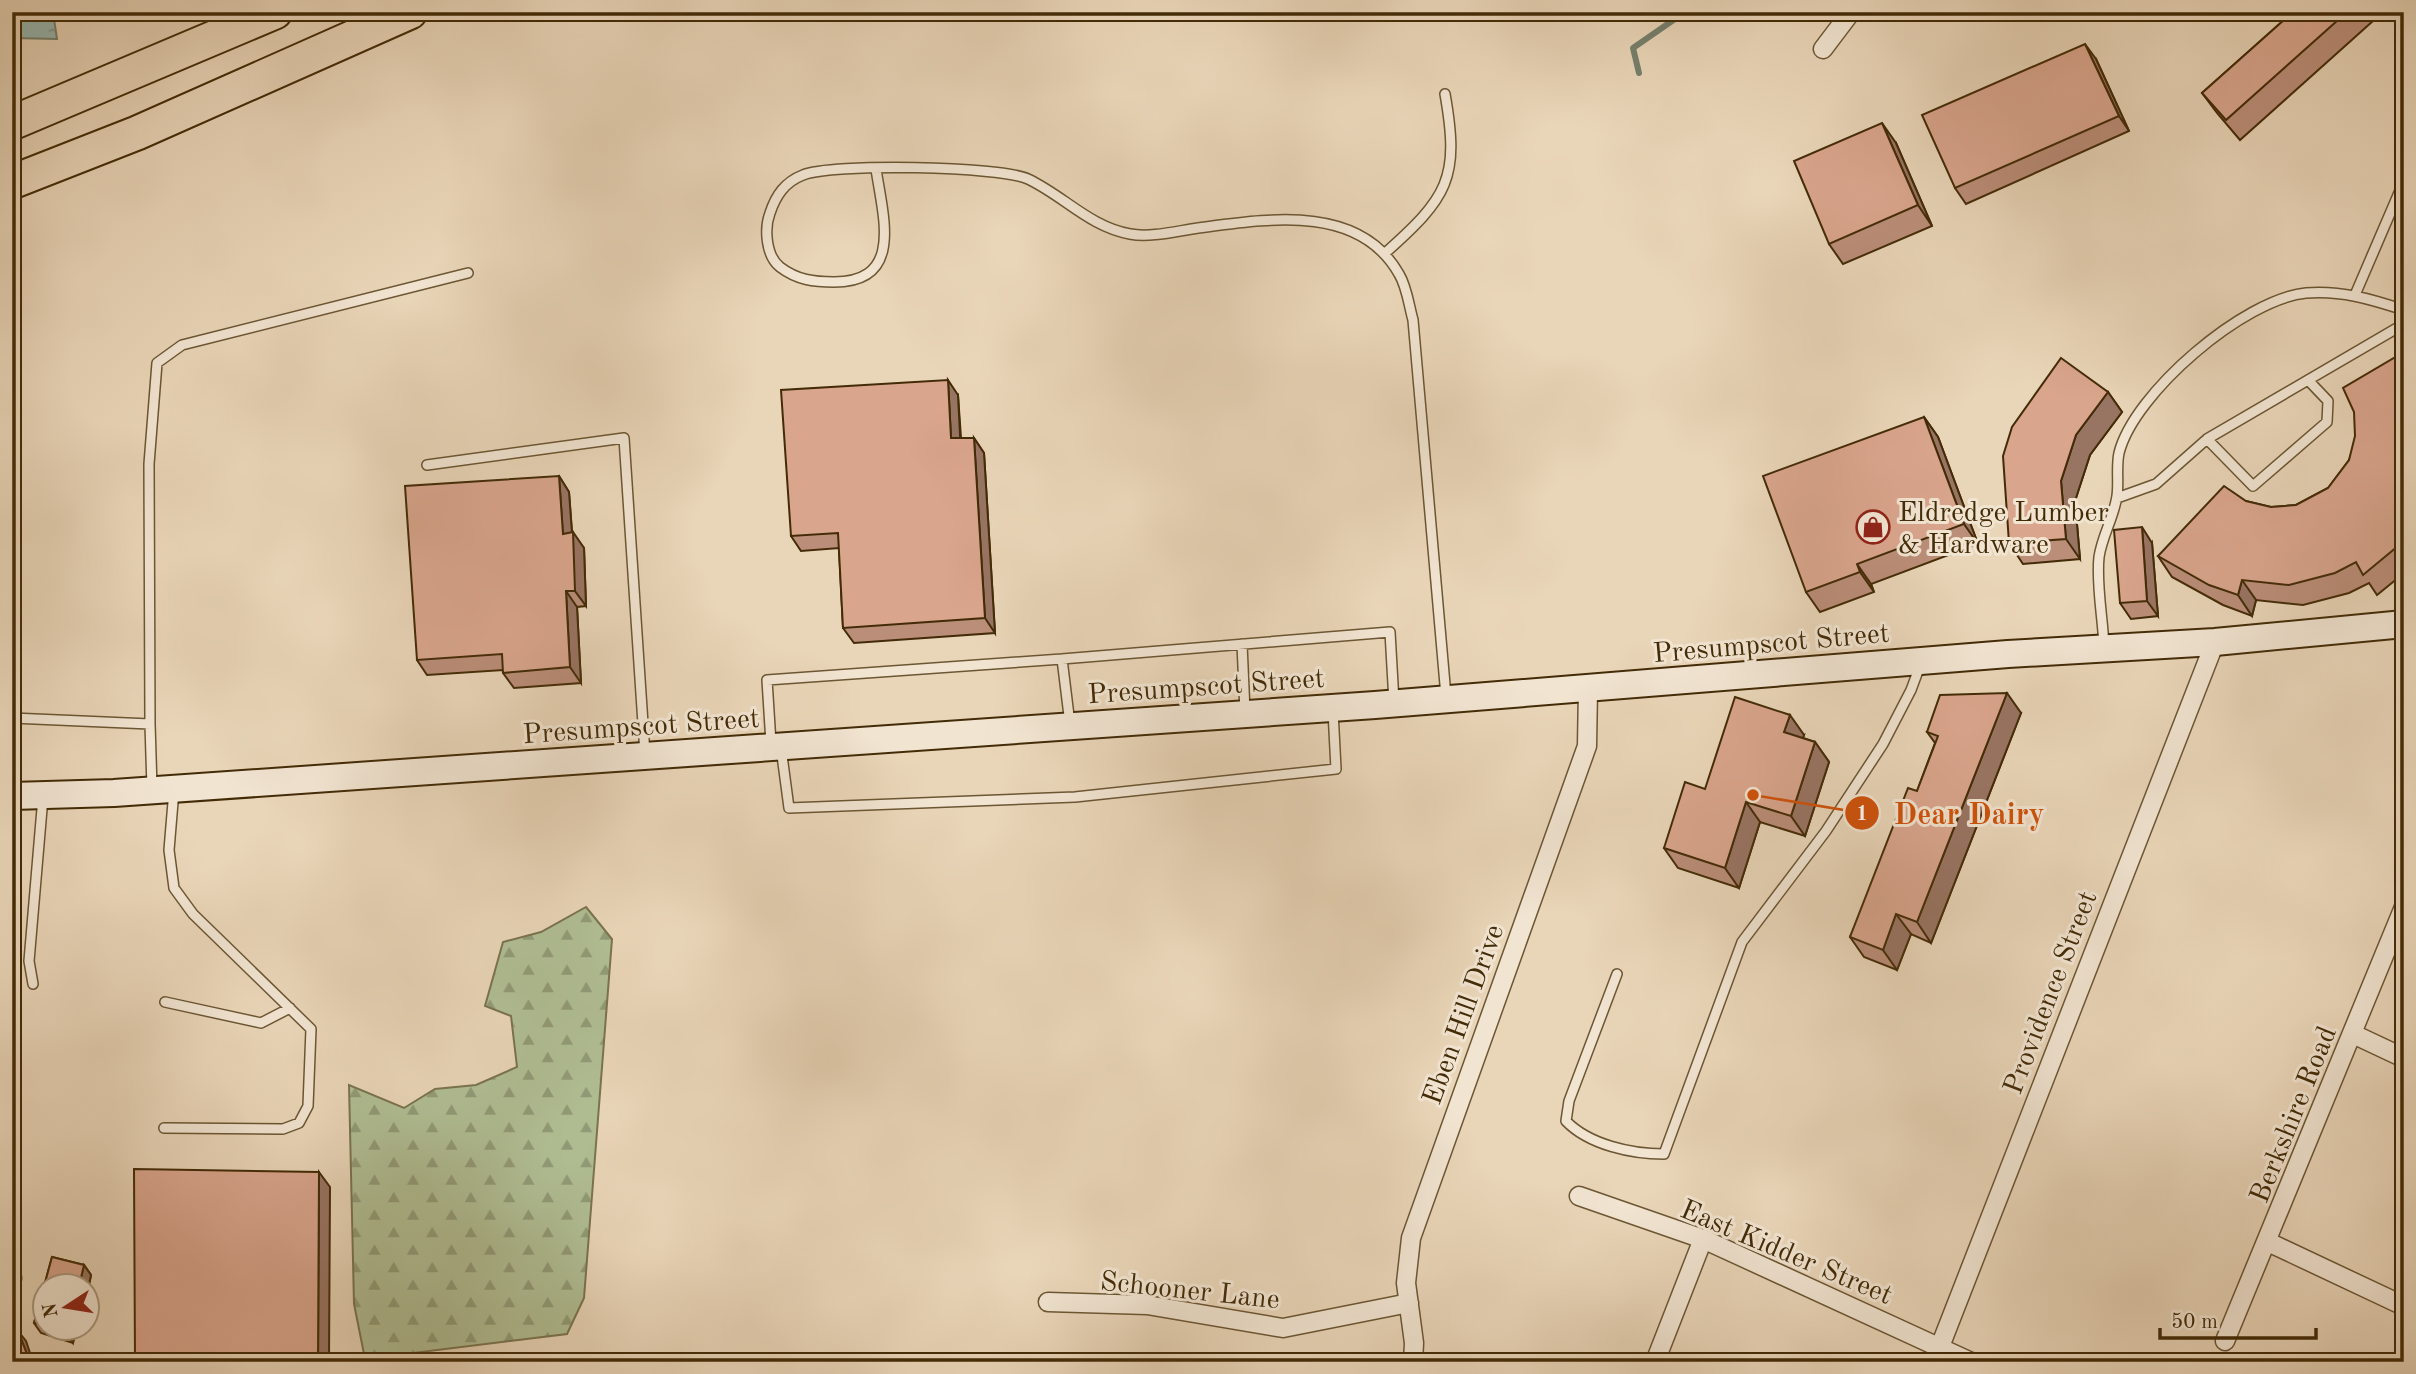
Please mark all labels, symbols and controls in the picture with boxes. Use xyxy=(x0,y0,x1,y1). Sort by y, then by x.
place label: Eldredge Lumber & Hardware xyxy=(1898,500,2109,560)
shop icon: Eldredge Lumber & Hardware xyxy=(1854,508,1892,546)
street label: Presumpscot Street xyxy=(1652,621,1891,669)
street label: Presumpscot Street xyxy=(1087,666,1326,710)
street label: Presumpscot Street xyxy=(522,706,761,750)
callout: Dear Dairy xyxy=(1844,788,2058,839)
text: Dear Dairy xyxy=(1894,801,2044,831)
text: 1 xyxy=(1856,804,1868,825)
street label: Providence Street xyxy=(2000,888,2103,1099)
street label: Eben Hill Drive xyxy=(1419,921,1510,1109)
street label: Berkshire Road xyxy=(2247,1023,2343,1207)
street label: East Kidder Street xyxy=(1676,1196,1896,1311)
street label: Schooner Lane xyxy=(1098,1269,1281,1315)
north arrow xyxy=(32,1272,102,1342)
scale bar xyxy=(2160,1297,2316,1341)
text: N xyxy=(41,1300,63,1319)
text: 50 m xyxy=(2171,1312,2218,1333)

